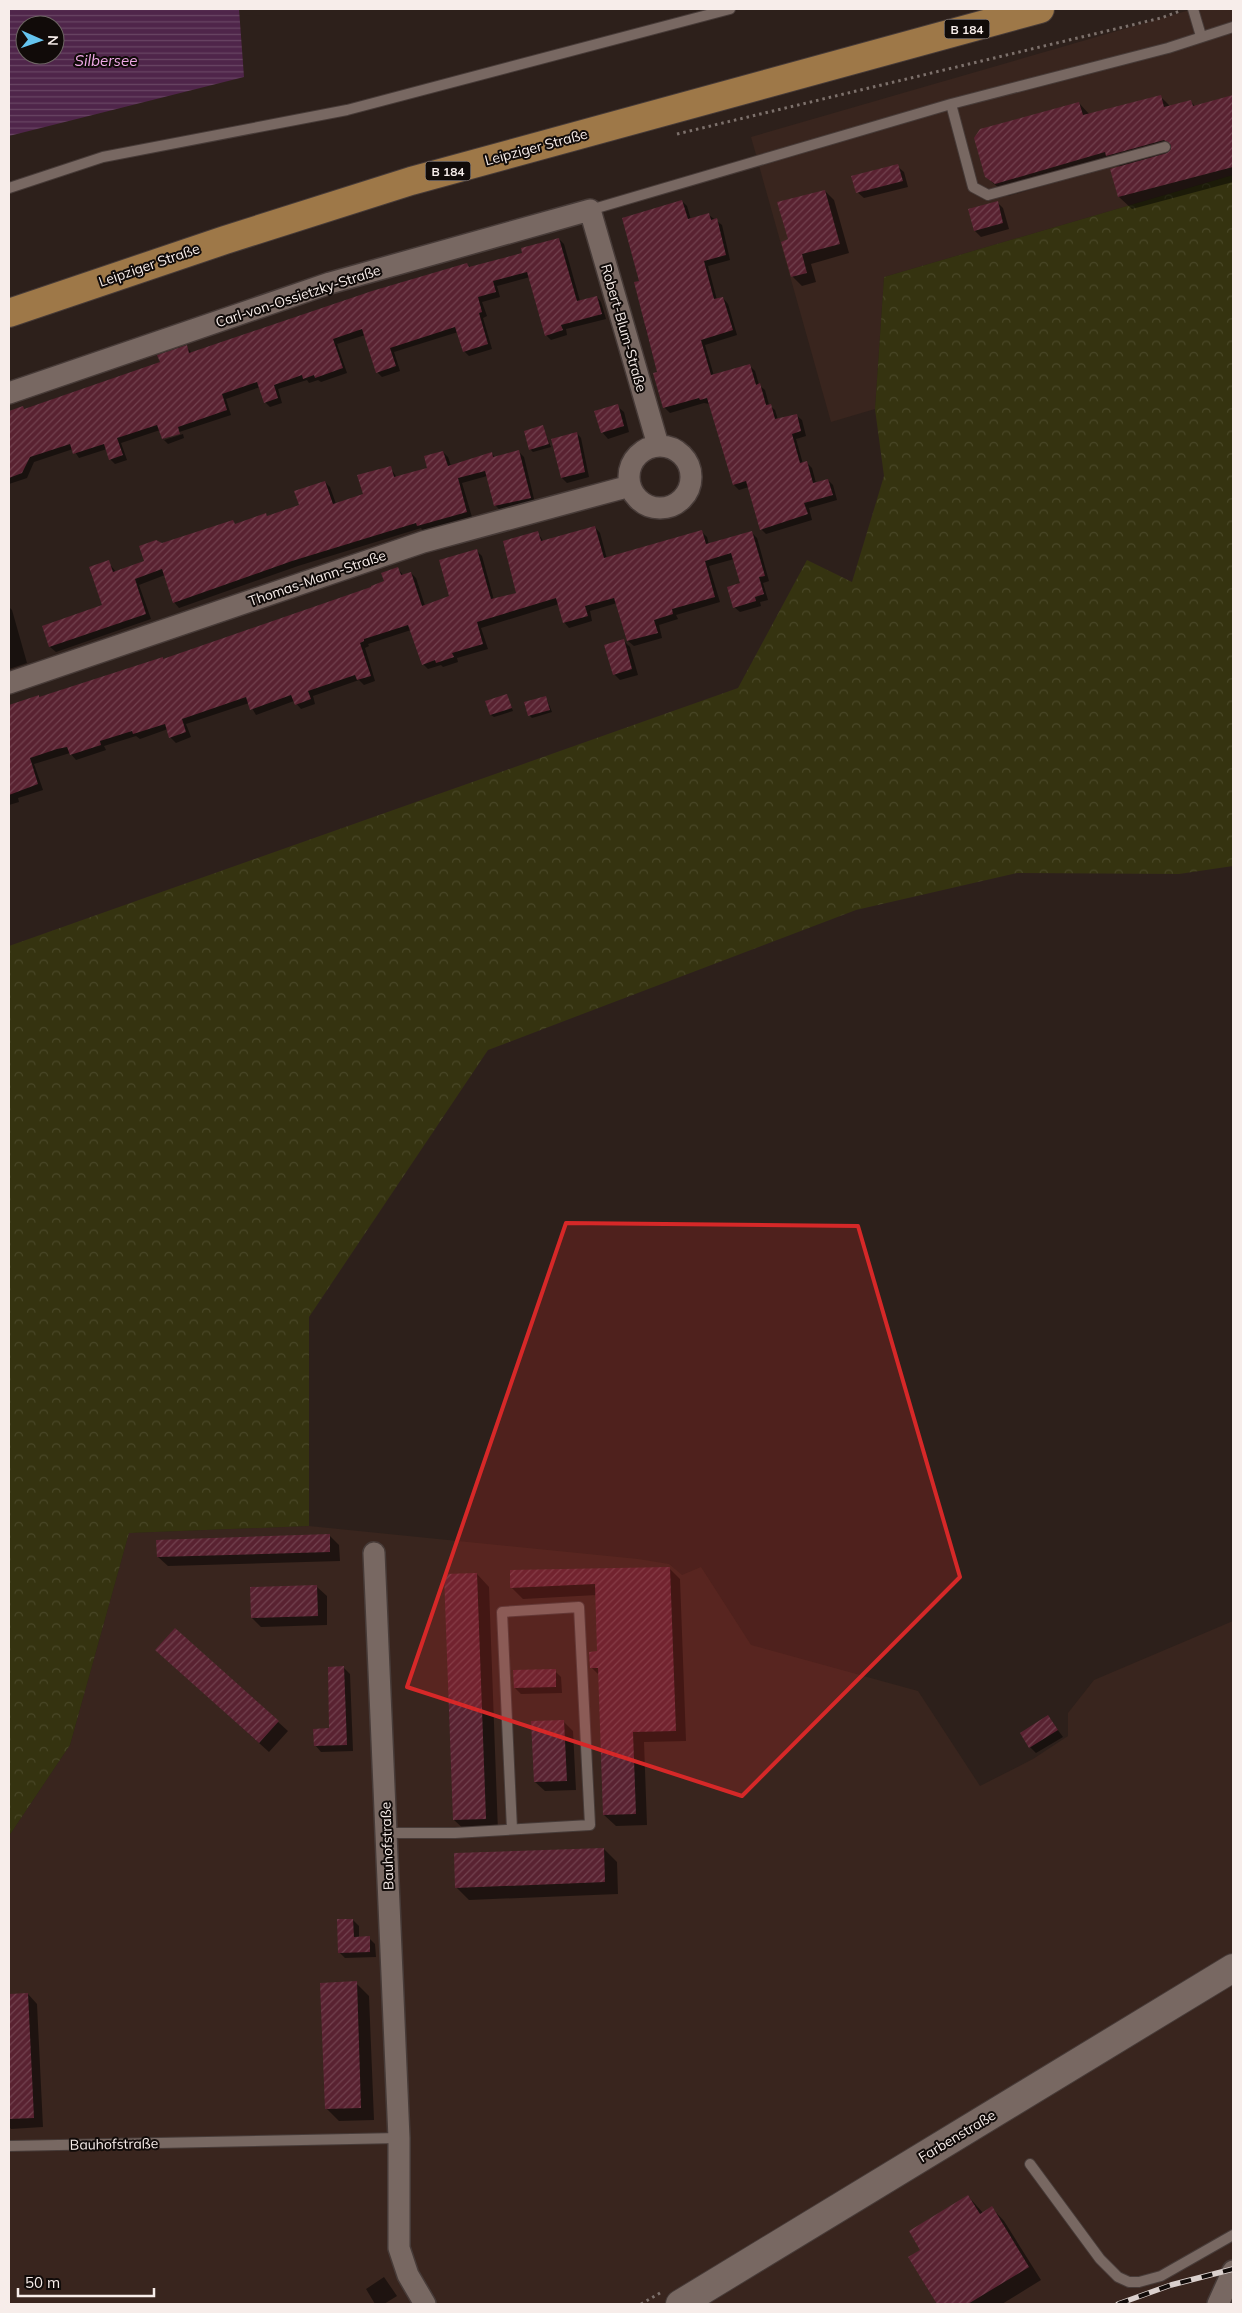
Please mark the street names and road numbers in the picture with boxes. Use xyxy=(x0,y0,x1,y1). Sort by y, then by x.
road number: B 184 xyxy=(944,20,990,38)
street label: Leipziger Straße xyxy=(483,125,589,169)
road number: B 184 xyxy=(426,162,470,180)
street label: Leipziger Straße xyxy=(96,239,202,291)
street label: Carl-von-Ossietzky-Straße xyxy=(213,261,383,331)
street label: Robert-Blum-Straße xyxy=(597,262,651,394)
street label: Thomas-Mann-Straße xyxy=(246,546,388,610)
street label: Bauhofstraße xyxy=(376,1801,398,1891)
street label: Farbenstraße xyxy=(915,2106,999,2166)
street label: Bauhofstraße xyxy=(70,2134,158,2154)

